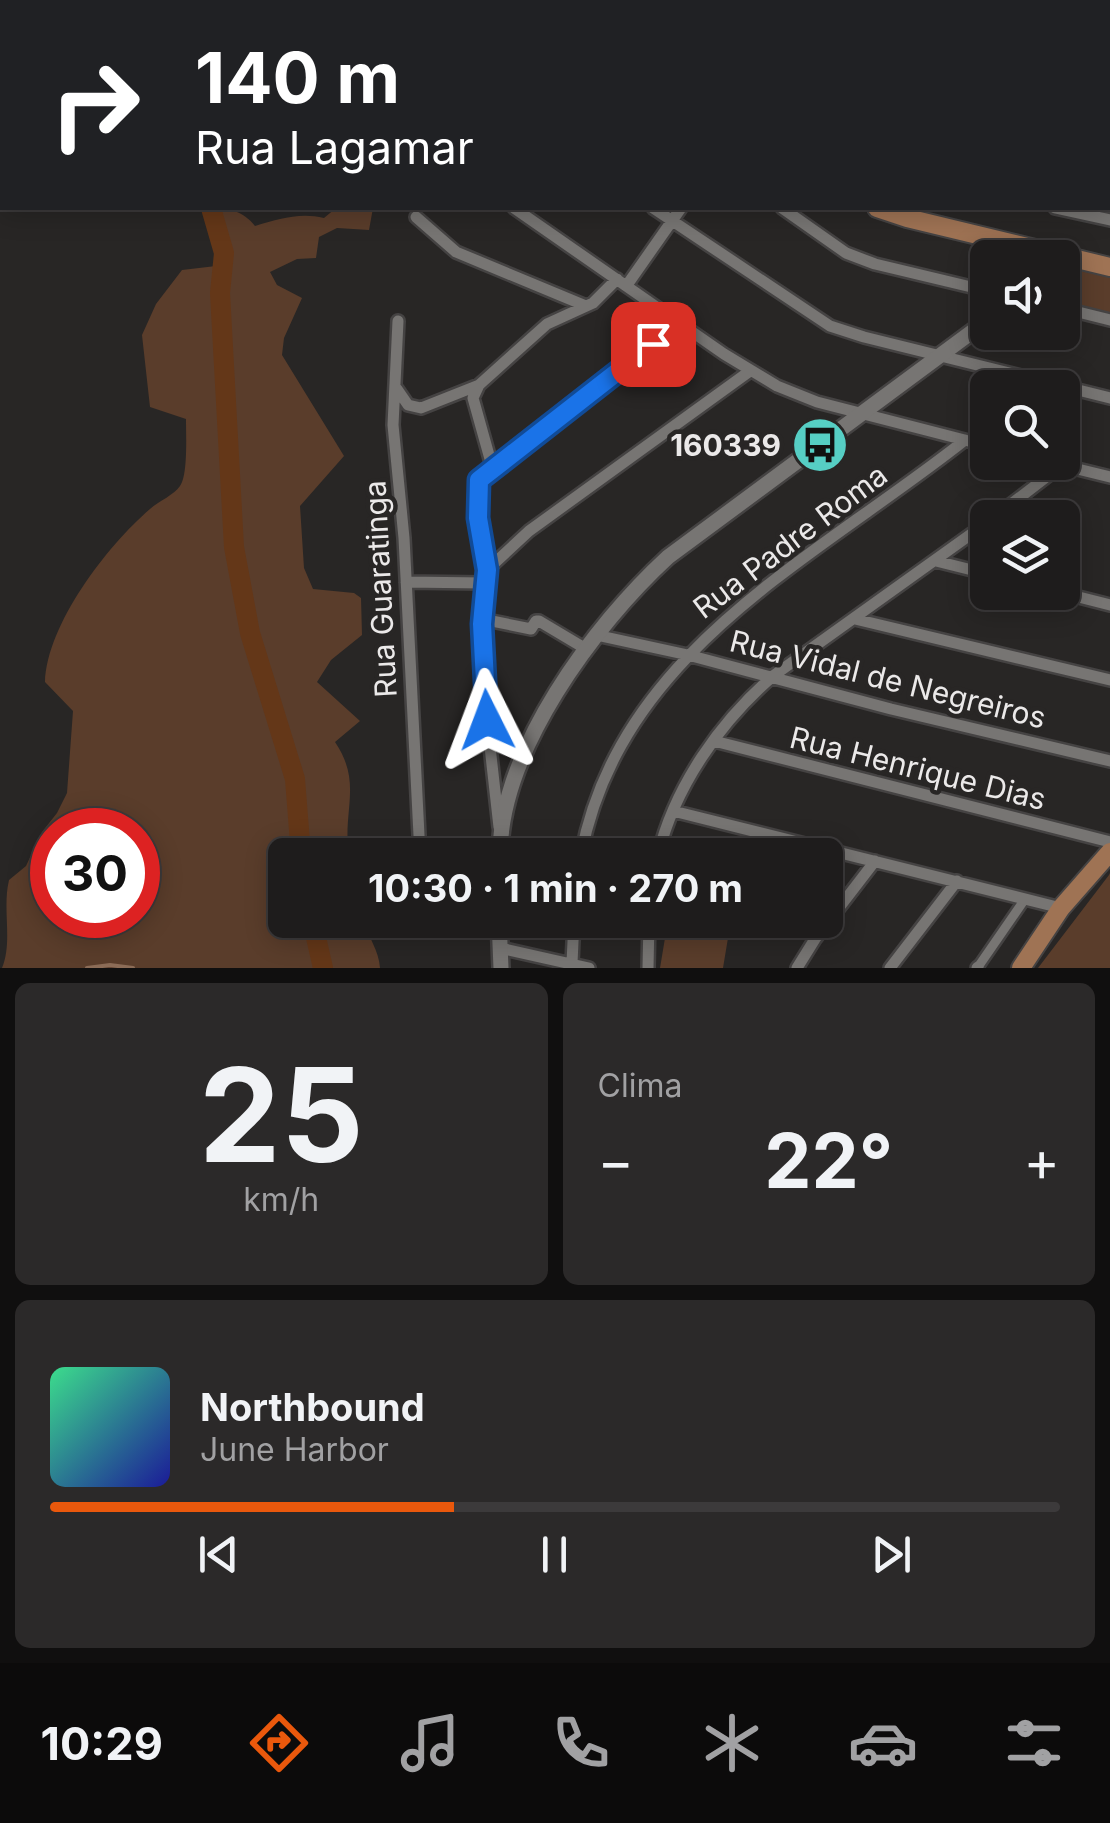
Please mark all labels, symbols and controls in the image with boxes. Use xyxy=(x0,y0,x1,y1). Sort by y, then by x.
text: 140 m xyxy=(195,35,400,120)
icon: right xyxy=(30,40,160,170)
text: Rua Lagamar xyxy=(195,120,474,175)
map controls xyxy=(970,240,1080,610)
button: sound xyxy=(970,240,1080,350)
pin xyxy=(611,302,696,387)
icon: arrive xyxy=(626,317,681,372)
button: search xyxy=(970,370,1080,480)
bus stop icon: 160339 xyxy=(790,415,850,475)
place label: 160339 xyxy=(670,427,781,463)
street label: Rua Padre Roma xyxy=(686,456,894,626)
street label: Rua Guaratinga xyxy=(356,479,404,699)
button: layers xyxy=(970,500,1080,610)
street label: Rua Vidal de Negreiros xyxy=(726,622,1050,736)
position arrow xyxy=(435,668,539,772)
street label: Rua Henrique Dias xyxy=(786,719,1050,817)
speed limit sign: 30 xyxy=(30,808,160,938)
text: 10:30 · 1 min · 270 m xyxy=(368,865,743,911)
text: 25 xyxy=(199,1036,364,1193)
text: Clima xyxy=(598,1066,682,1105)
text: 22° xyxy=(764,1115,893,1206)
text: − xyxy=(598,1128,634,1194)
text: + xyxy=(1024,1128,1060,1194)
text: km/h xyxy=(243,1180,319,1219)
text: Northbound xyxy=(200,1384,425,1430)
text: June Harbor xyxy=(200,1430,389,1469)
icon: previous xyxy=(191,1527,246,1582)
icon: pause xyxy=(527,1527,582,1582)
icon: next xyxy=(864,1527,919,1582)
icon: directions xyxy=(244,1708,314,1778)
icon: music xyxy=(395,1708,465,1778)
icon: phone xyxy=(546,1708,616,1778)
icon: climate xyxy=(697,1708,767,1778)
icon: car xyxy=(848,1708,918,1778)
icon: filters xyxy=(999,1708,1069,1778)
text: 10:29 xyxy=(41,1716,163,1771)

